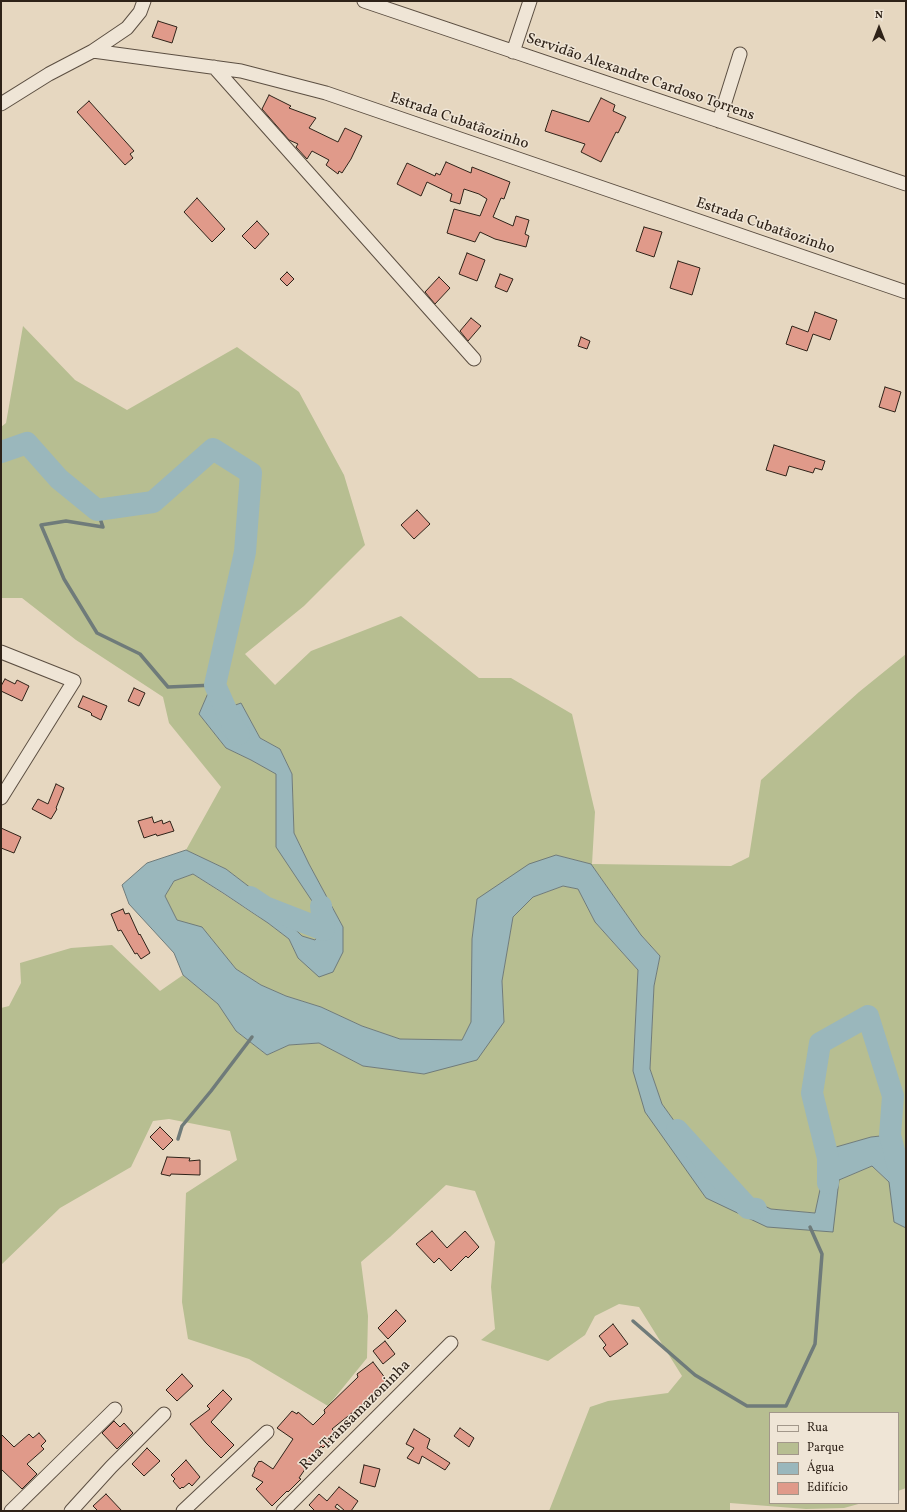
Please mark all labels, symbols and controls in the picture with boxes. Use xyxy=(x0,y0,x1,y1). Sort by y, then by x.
north arrow xyxy=(859,8,899,48)
text: N xyxy=(875,8,883,23)
street label: Servidão Alexandre Cardoso Torrens xyxy=(523,30,757,126)
street label: Estrada Cubatãozinho xyxy=(387,90,531,154)
street label: Estrada Cubatãozinho xyxy=(693,195,837,259)
street label: Rua Transamazoninha xyxy=(297,1357,415,1475)
legend xyxy=(769,1412,899,1504)
text: Rua xyxy=(807,1420,828,1436)
text: Parque xyxy=(807,1440,844,1456)
text: Água xyxy=(807,1460,834,1476)
text: Edifício xyxy=(807,1480,848,1496)

